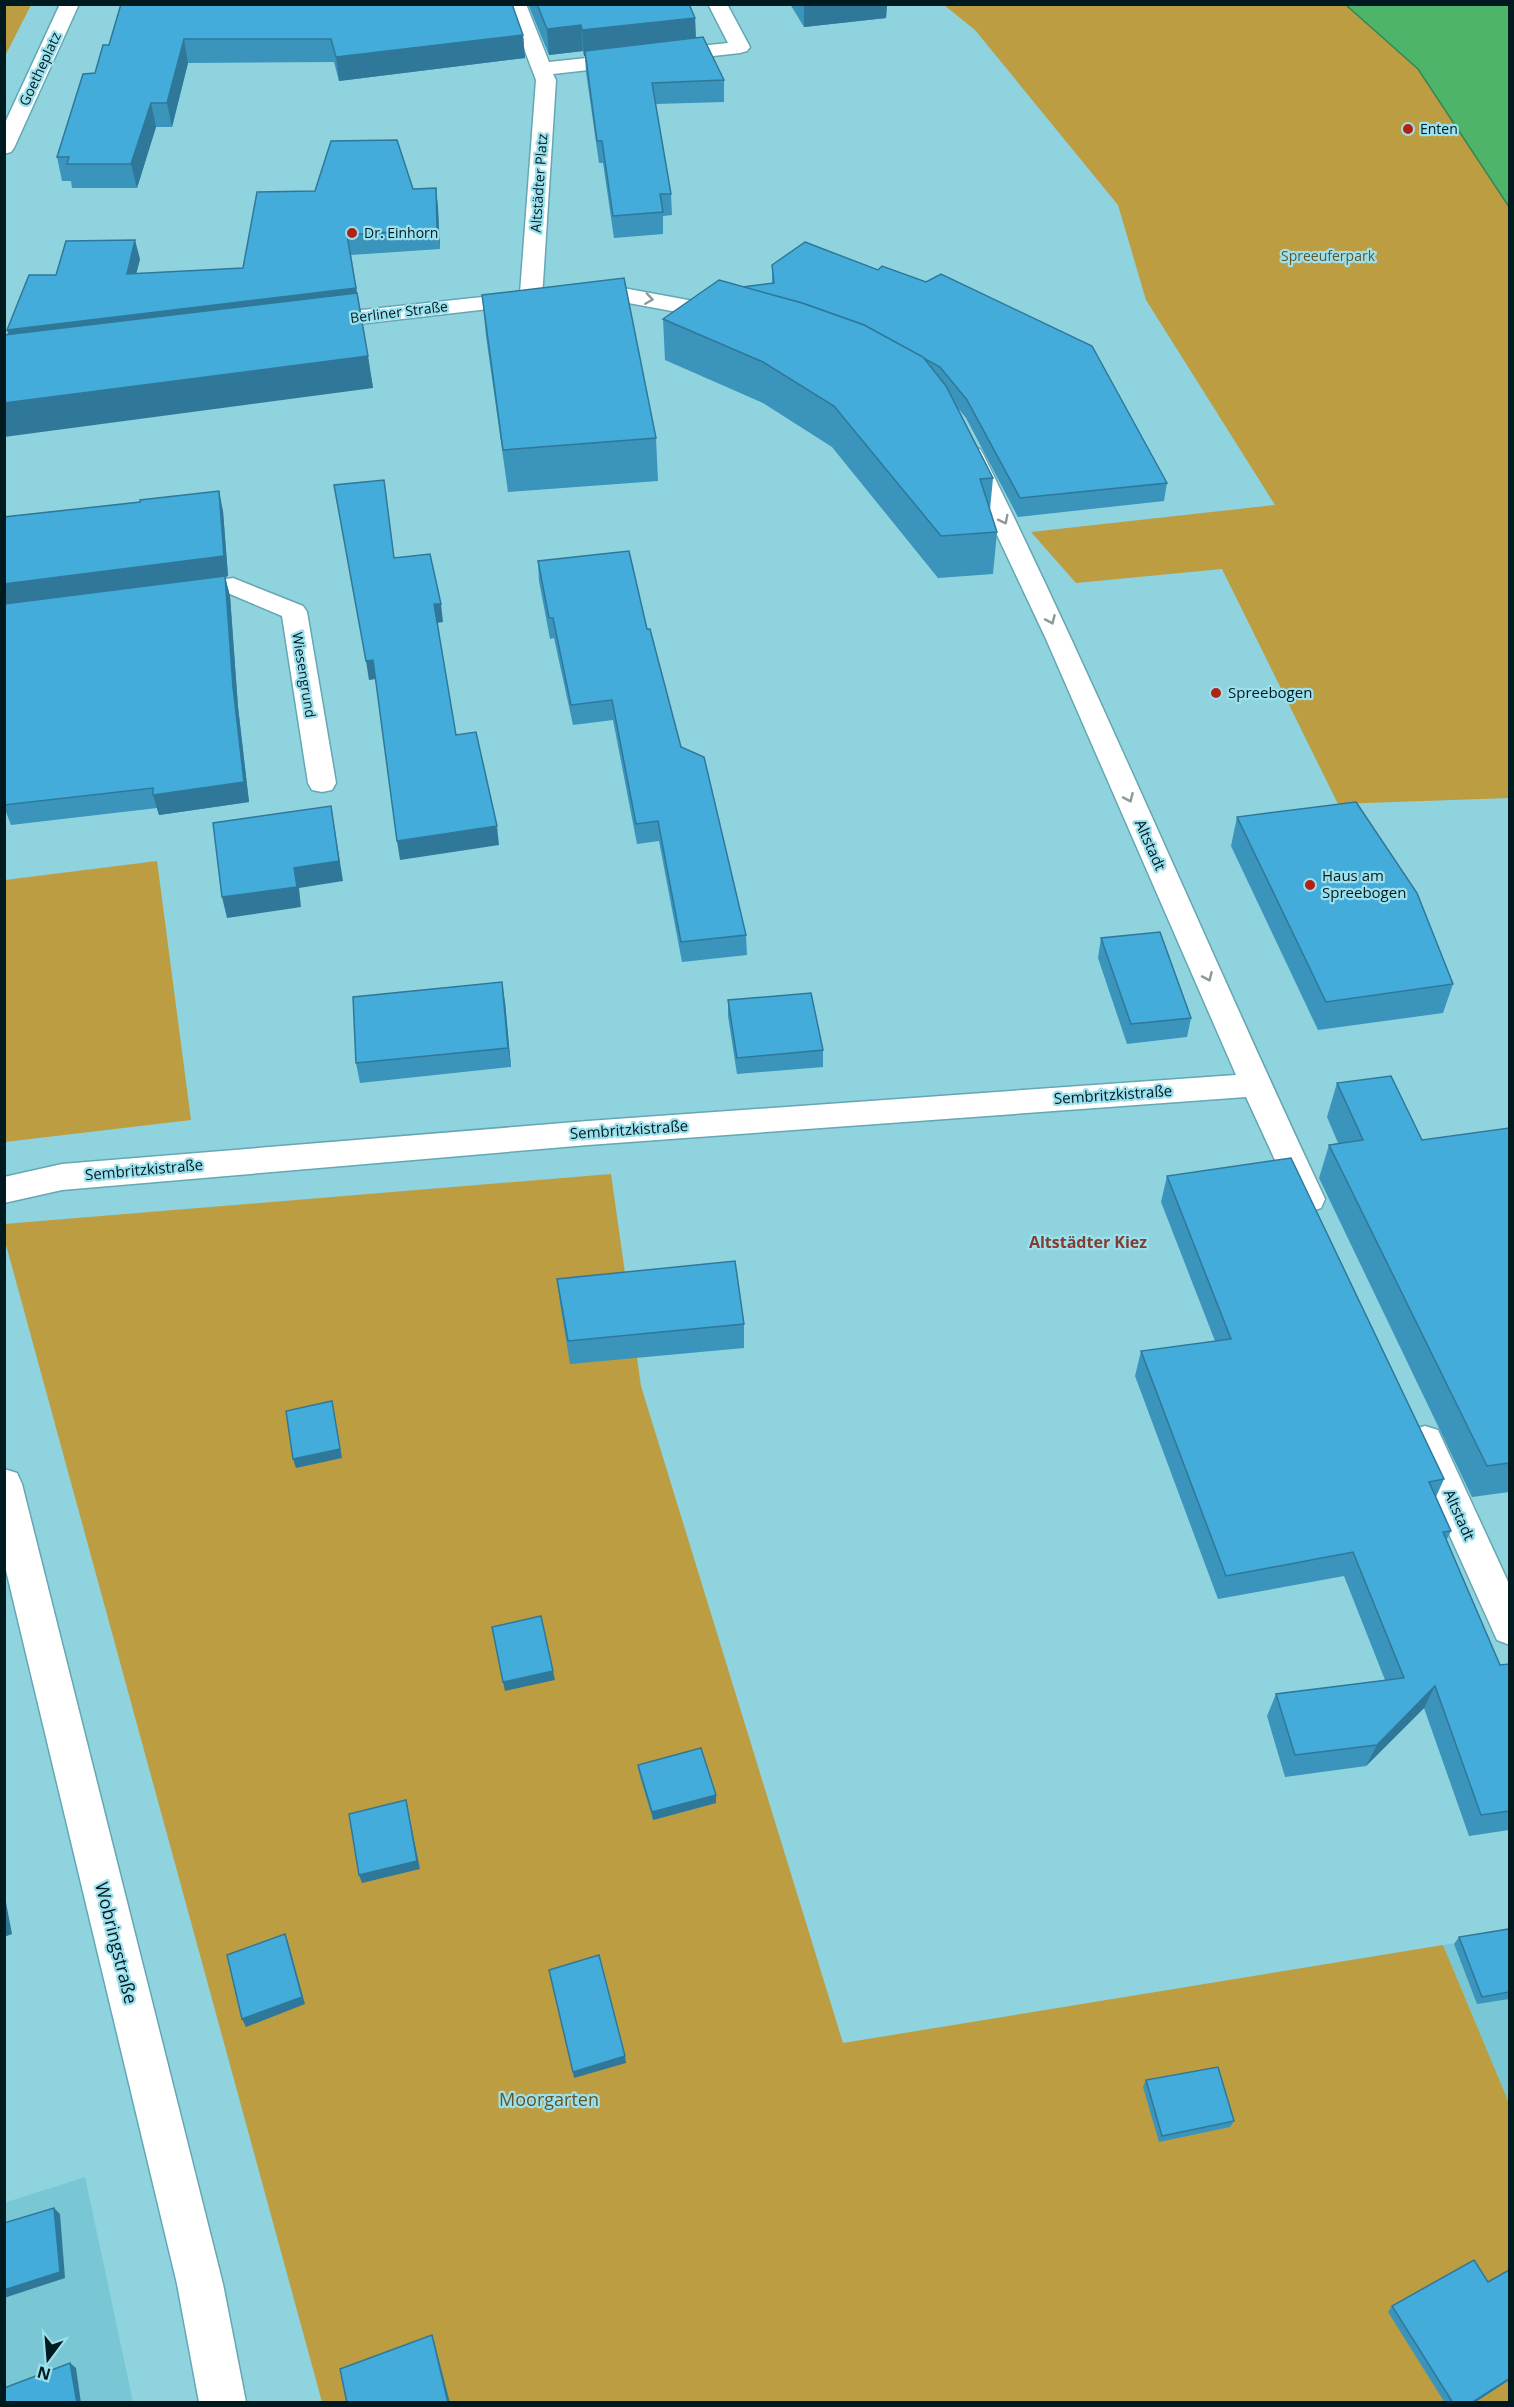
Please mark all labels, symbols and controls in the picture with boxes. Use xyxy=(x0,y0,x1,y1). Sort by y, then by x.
street label: Goetheplatz xyxy=(14,28,65,109)
place label: Enten xyxy=(1420,119,1458,138)
marker: Enten xyxy=(1401,122,1415,136)
street label: Altstädter Platz xyxy=(526,133,551,233)
place label: Dr. Einhorn xyxy=(364,223,438,242)
marker: Dr. Einhorn xyxy=(345,226,359,240)
park label: Spreeuferpark xyxy=(1281,246,1376,265)
one-way arrow xyxy=(644,292,653,304)
street label: Berliner Straße xyxy=(349,296,449,327)
one-way arrow xyxy=(997,513,1009,524)
one-way arrow xyxy=(1044,613,1056,624)
street label: Wiesengrund xyxy=(288,631,321,719)
place label: Spreebogen xyxy=(1228,682,1312,702)
marker: Spreebogen xyxy=(1209,686,1223,700)
one-way arrow xyxy=(1122,792,1134,803)
street label: Altstadt xyxy=(1131,816,1171,873)
place label: Haus am Spreebogen xyxy=(1322,865,1406,902)
marker: Haus am Spreebogen xyxy=(1303,878,1317,892)
one-way arrow xyxy=(1200,970,1212,981)
street label: Sembritzkistraße xyxy=(1053,1080,1173,1108)
street label: Sembritzkistraße xyxy=(569,1115,689,1143)
street label: Sembritzkistraße xyxy=(84,1154,204,1184)
district label: Altstädter Kiez xyxy=(1029,1231,1147,1253)
street label: Altstadt xyxy=(1440,1486,1480,1543)
street label: Wobringstraße xyxy=(90,1879,144,2006)
park label: Moorgarten xyxy=(499,2087,599,2111)
north arrow xyxy=(18,2329,78,2389)
text: N xyxy=(35,2361,53,2386)

